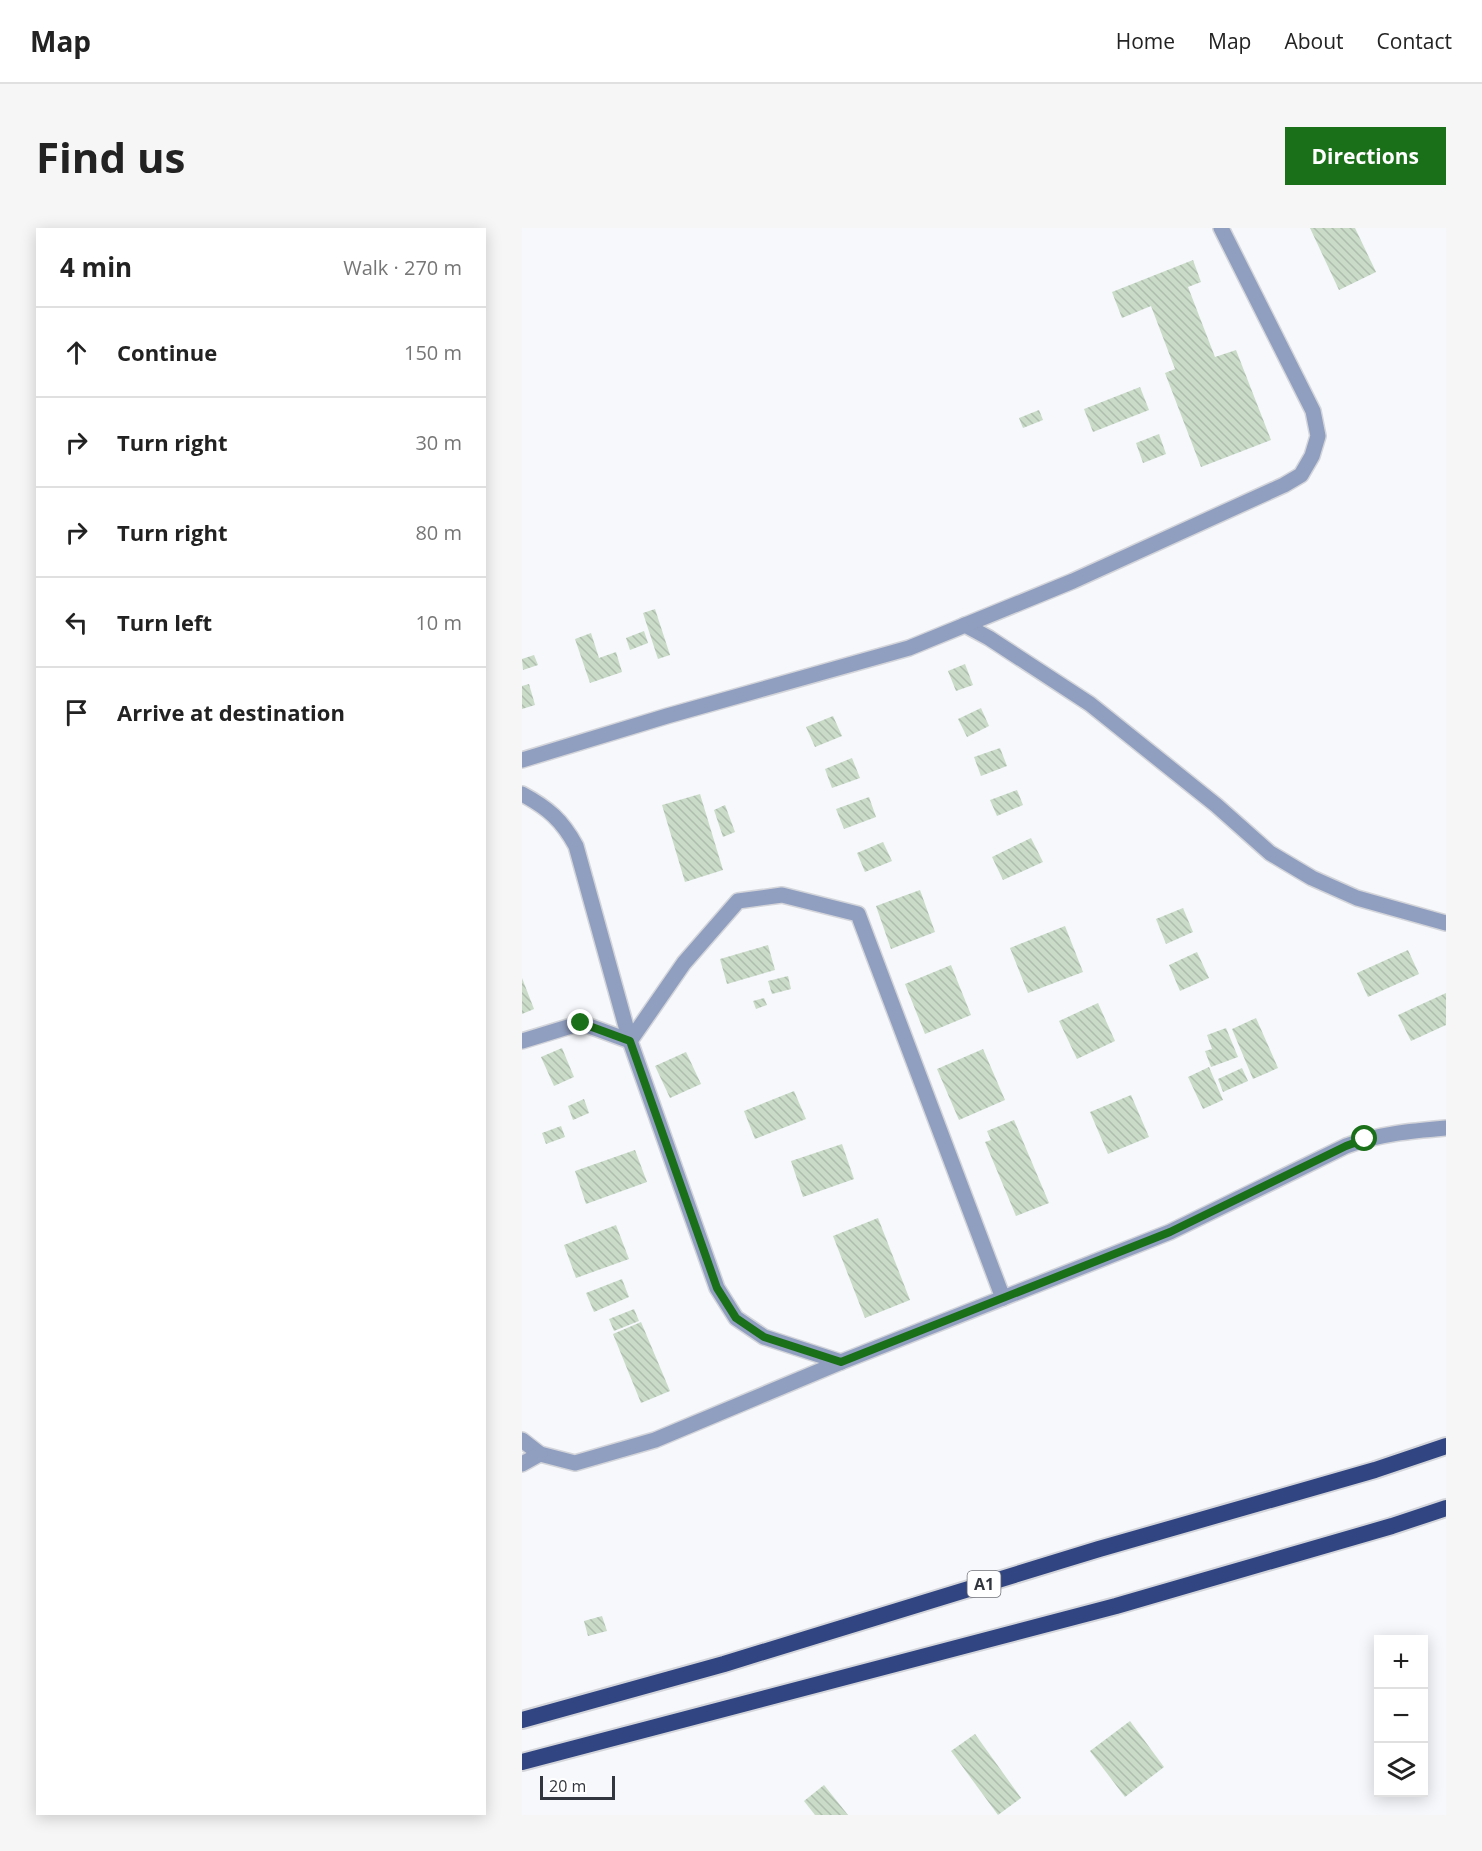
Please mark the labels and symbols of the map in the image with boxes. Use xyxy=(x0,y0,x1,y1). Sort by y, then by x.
route end xyxy=(567,1009,593,1035)
route start xyxy=(1351,1125,1377,1151)
road number: A1 xyxy=(968,1571,1000,1597)
scale bar xyxy=(540,1773,615,1800)

